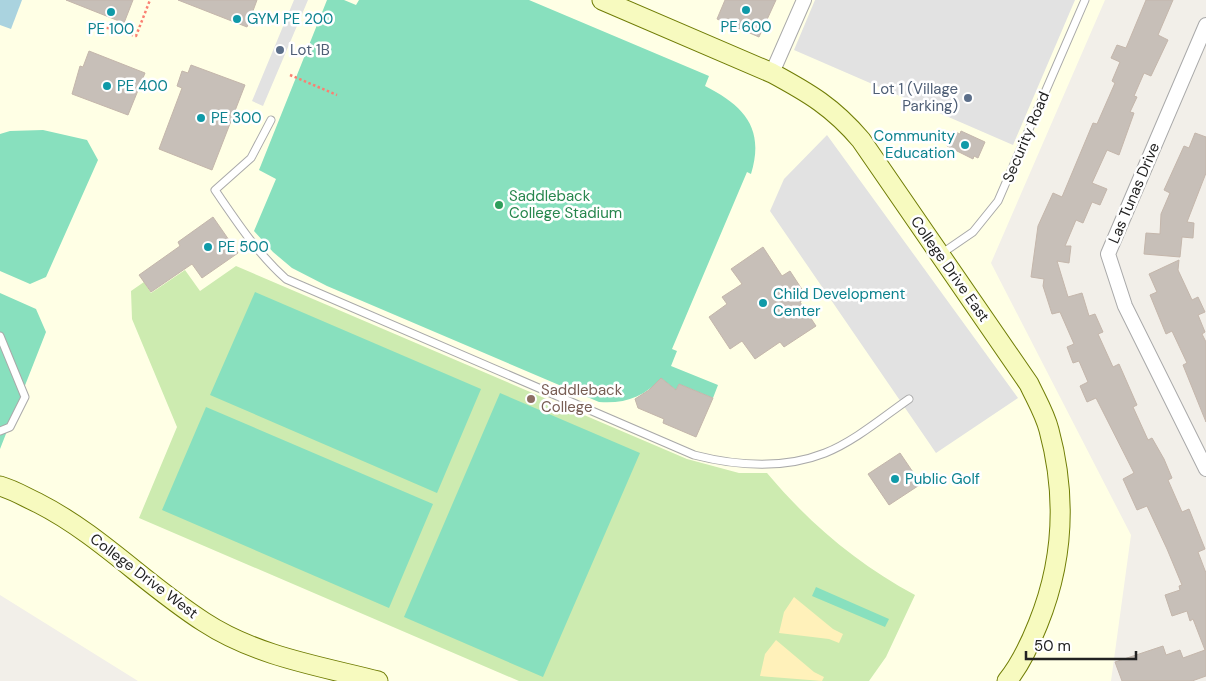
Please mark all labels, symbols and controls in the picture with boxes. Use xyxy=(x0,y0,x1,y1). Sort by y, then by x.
marker: PE 600 xyxy=(740,4,752,16)
marker: PE 100 xyxy=(105,6,117,18)
place label: GYM PE 200 xyxy=(247,9,333,29)
marker: GYM PE 200 xyxy=(231,13,243,25)
place label: PE 600 xyxy=(720,17,772,37)
place label: PE 100 xyxy=(88,19,134,39)
place label: Lot 1B xyxy=(290,40,330,60)
marker: Lot 1B xyxy=(274,44,286,56)
place label: PE 400 xyxy=(117,76,168,96)
place label: Lot 1 (Village Parking) xyxy=(873,79,958,116)
marker: PE 400 xyxy=(101,80,113,92)
street label: Security Road xyxy=(998,89,1054,185)
marker: Lot 1 (Village Parking) xyxy=(962,92,974,104)
place label: PE 300 xyxy=(211,108,262,128)
marker: PE 300 xyxy=(195,112,207,124)
place label: Community Education xyxy=(874,126,956,163)
marker: Community Education xyxy=(959,139,971,151)
street label: Las Tunas Drive xyxy=(1104,140,1164,246)
place label: Saddleback College Stadium xyxy=(509,186,622,223)
marker: Saddleback College Stadium xyxy=(493,199,505,211)
street label: College Drive East xyxy=(906,212,994,326)
place label: PE 500 xyxy=(218,237,269,257)
marker: PE 500 xyxy=(202,241,214,253)
place label: Child Development Center xyxy=(773,284,905,321)
marker: Child Development Center xyxy=(757,297,769,309)
place label: Saddleback College xyxy=(541,380,623,417)
marker: Saddleback College xyxy=(525,393,537,405)
place label: Public Golf xyxy=(905,469,980,489)
marker: Public Golf xyxy=(889,473,901,485)
street label: College Drive West xyxy=(86,529,202,623)
scale bar xyxy=(1026,628,1136,660)
text: 50 m xyxy=(1034,636,1071,656)

